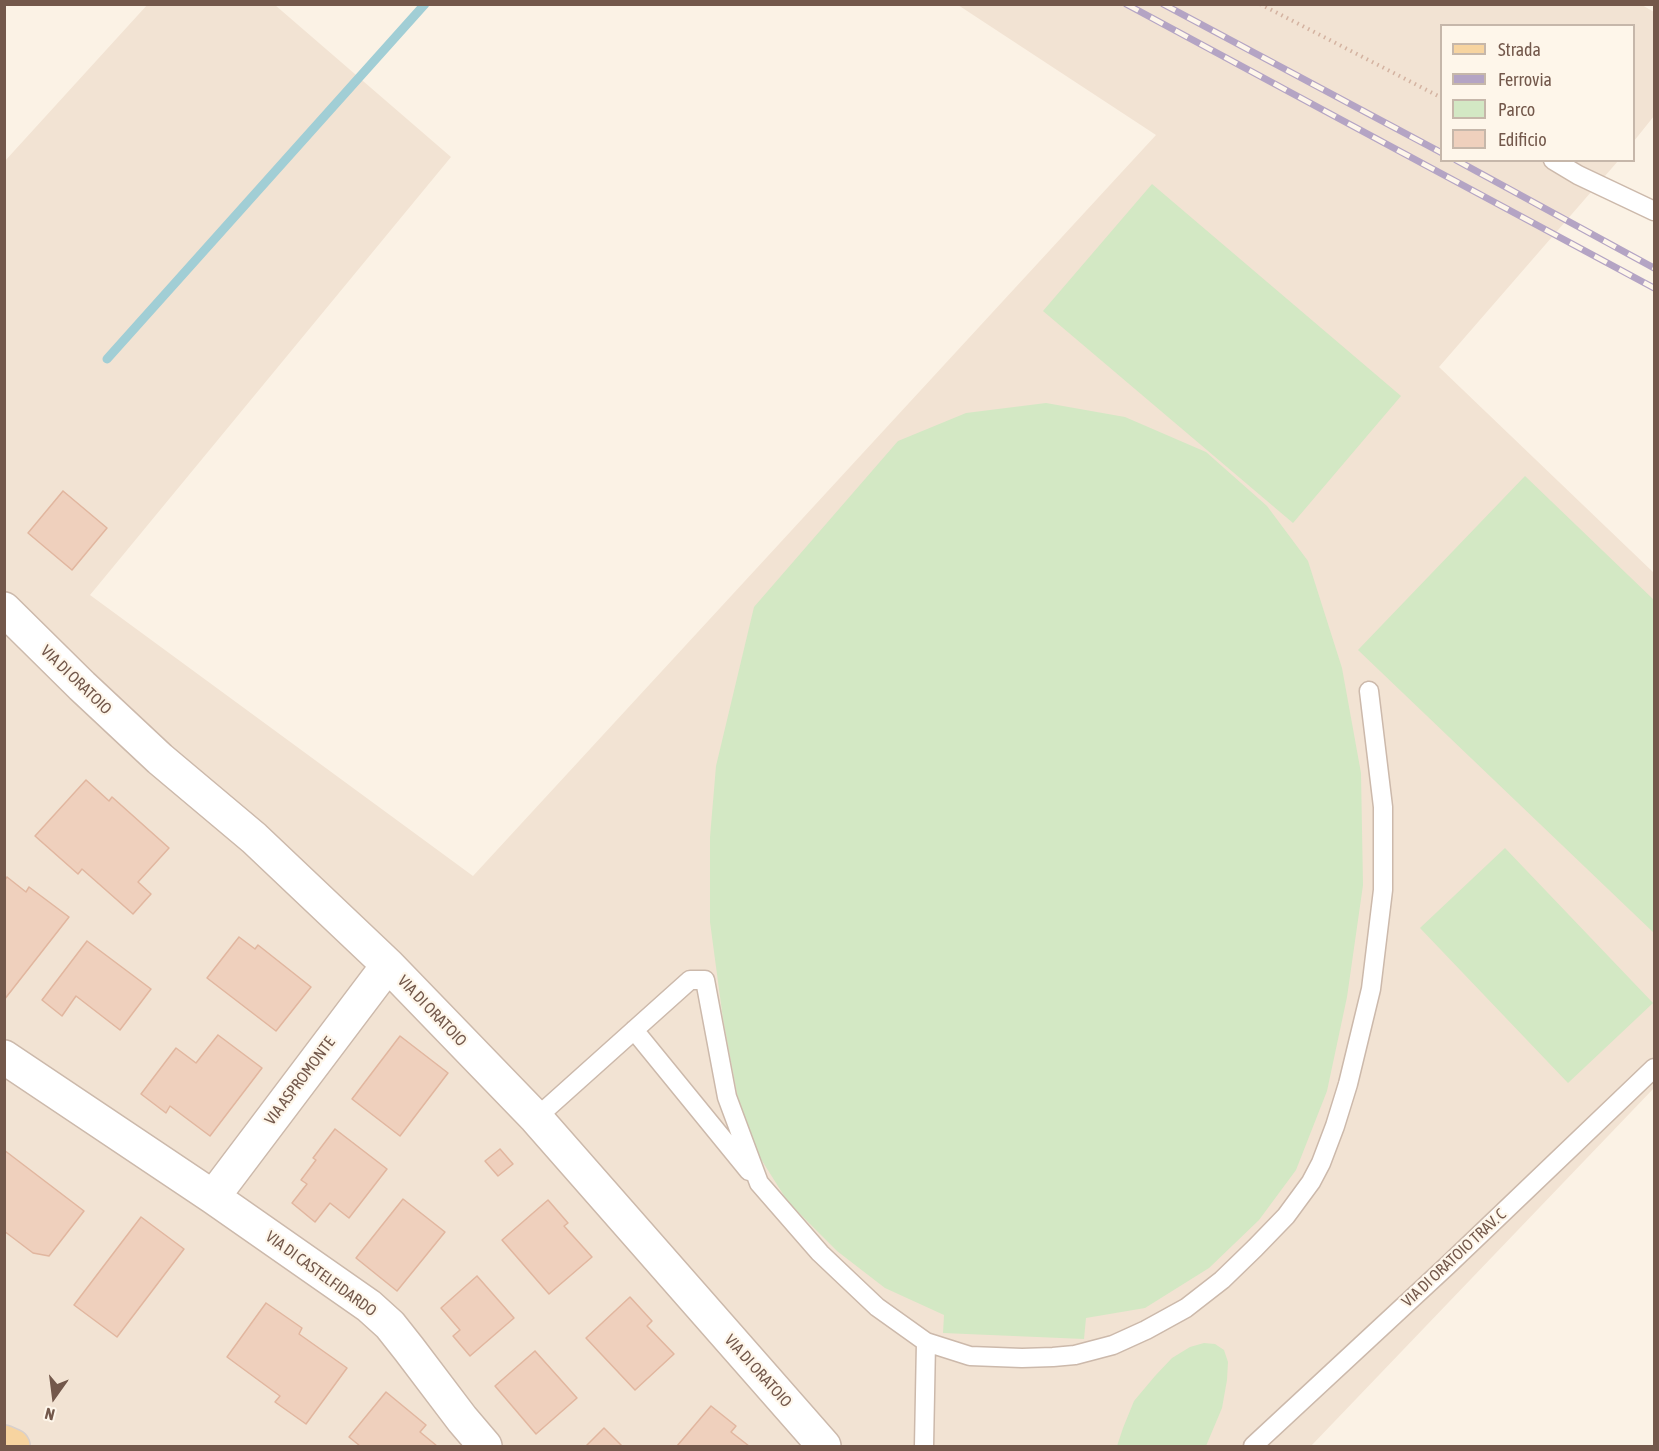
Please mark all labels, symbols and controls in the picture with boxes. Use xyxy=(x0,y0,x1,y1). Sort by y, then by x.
legend xyxy=(1440,24,1635,162)
text: Strada xyxy=(1498,39,1541,60)
text: Ferrovia xyxy=(1498,69,1552,90)
text: Parco xyxy=(1498,99,1535,120)
text: Edificio xyxy=(1498,129,1547,150)
street label: VIA DI ORATOIO xyxy=(37,641,115,719)
street label: VIA DI ORATOIO xyxy=(393,972,471,1050)
street label: VIA ASPROMONTE xyxy=(261,1033,339,1129)
street label: VIA DI ORATOIO TRAV. C xyxy=(1398,1205,1510,1311)
street label: VIA DI CASTELFIDARDO xyxy=(262,1227,380,1321)
street label: VIA DI ORATOIO xyxy=(720,1331,796,1411)
north arrow xyxy=(24,1367,84,1427)
text: N xyxy=(43,1405,56,1424)

